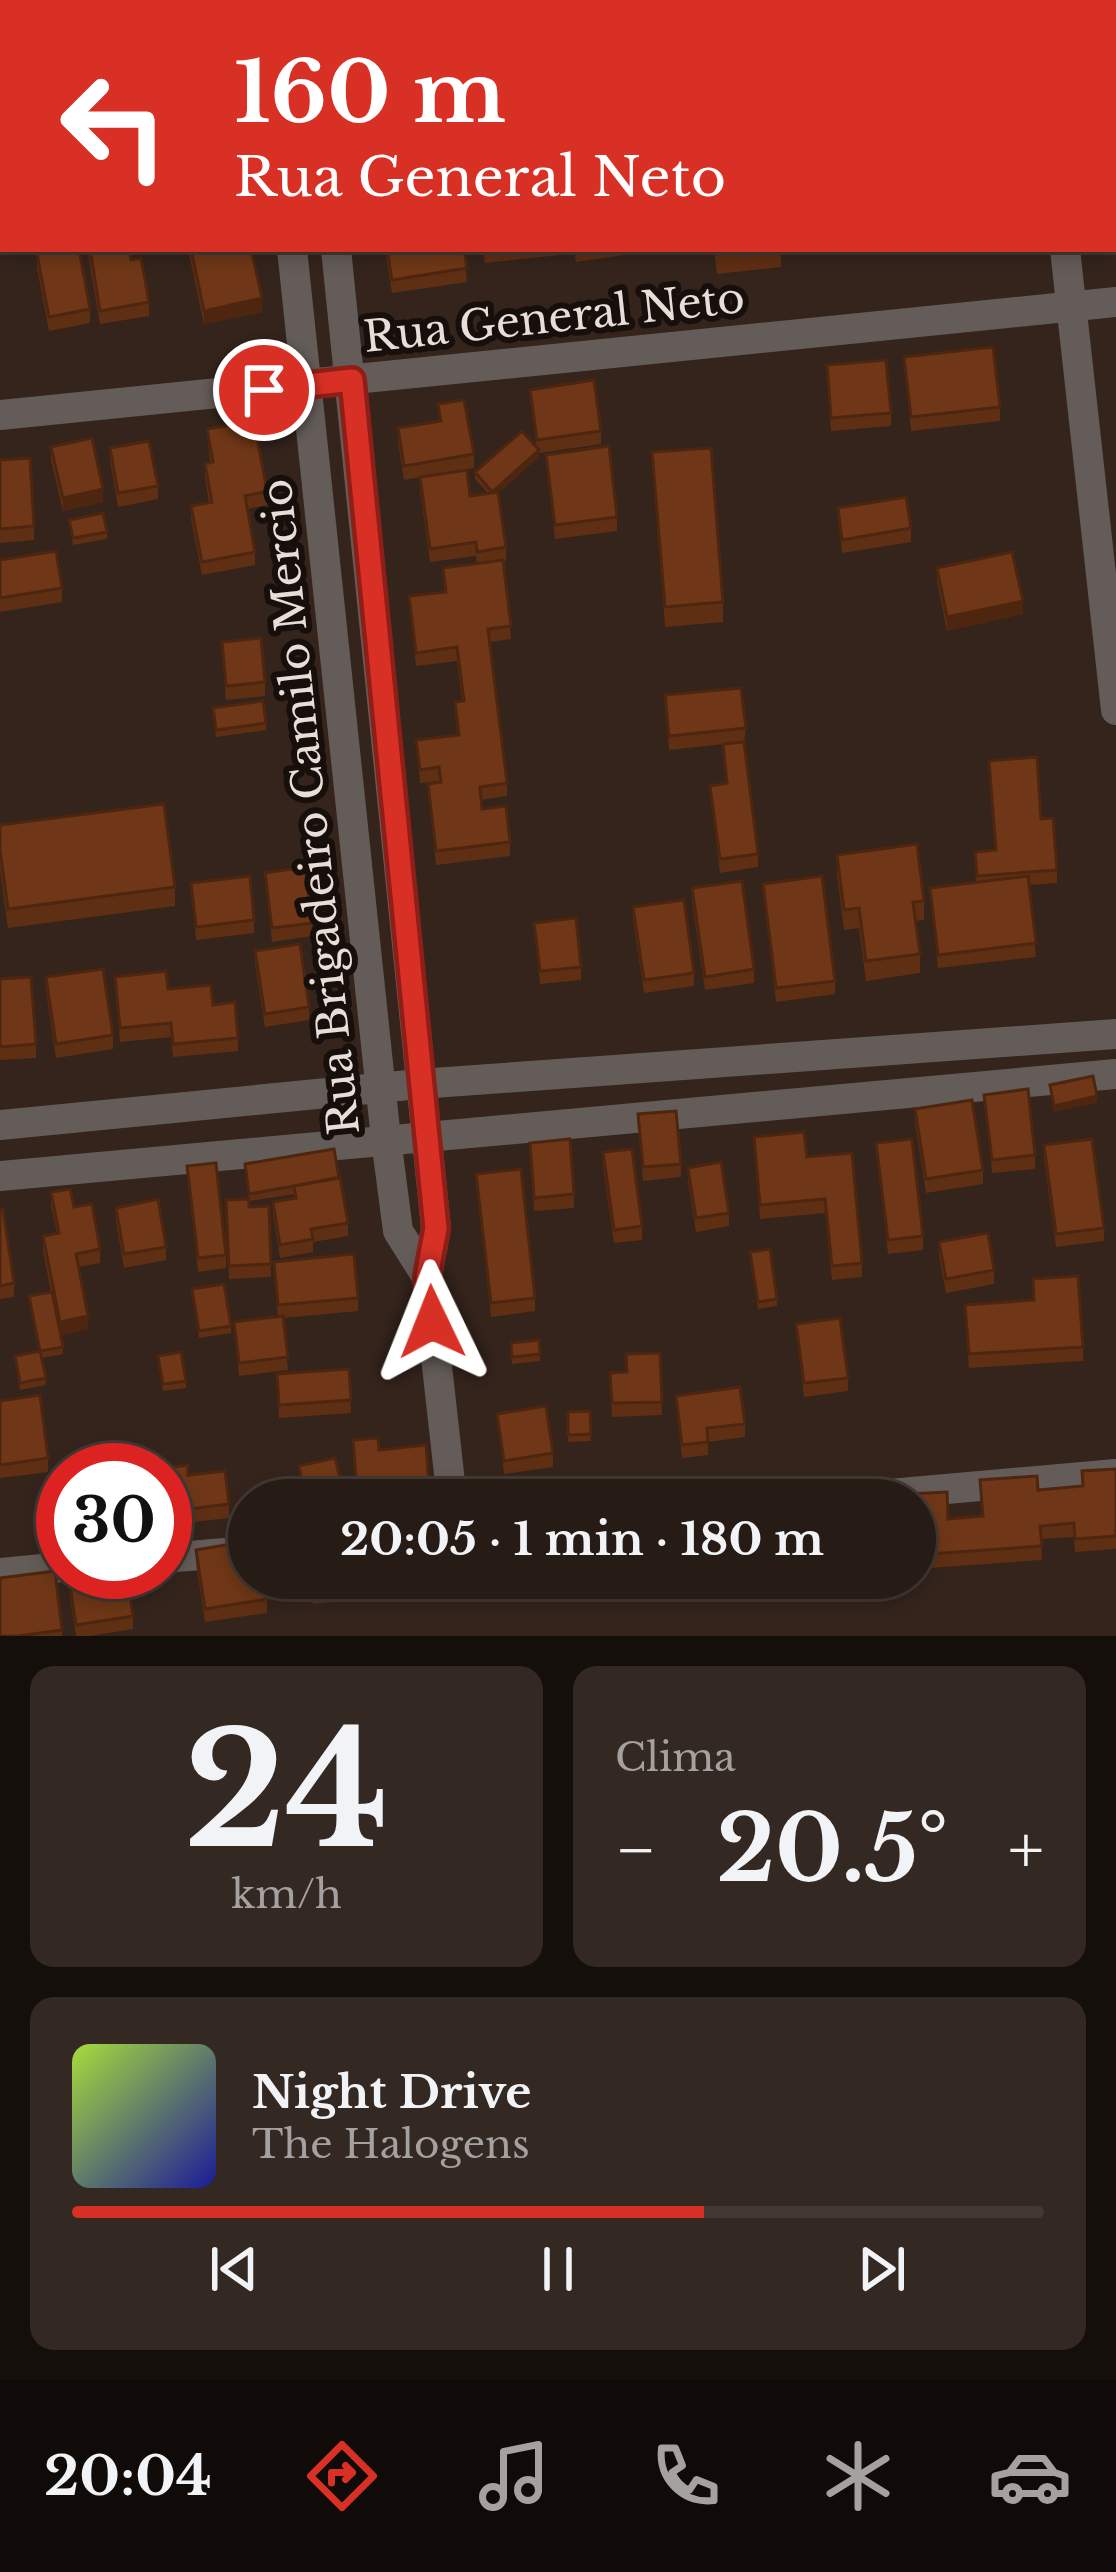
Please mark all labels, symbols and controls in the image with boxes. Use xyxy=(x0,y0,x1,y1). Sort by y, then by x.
text: 160 m xyxy=(234,41,506,145)
icon: left xyxy=(36,48,192,204)
text: Rua General Neto xyxy=(234,144,726,211)
street label: Rua General Neto xyxy=(361,271,747,363)
pin xyxy=(213,339,315,441)
icon: arrive xyxy=(231,357,297,423)
street label: Rua Brigadeiro Camilo Mercio xyxy=(250,477,370,1137)
position arrow xyxy=(369,1259,495,1385)
speed limit sign: 30 xyxy=(36,1443,192,1599)
text: 20:05 · 1 min · 180 m xyxy=(340,1511,824,1567)
text: 24 xyxy=(184,1695,389,1888)
text: Clima xyxy=(615,1733,736,1782)
text: 20.5° xyxy=(716,1794,948,1905)
text: − xyxy=(615,1809,657,1891)
text: + xyxy=(1008,1809,1044,1891)
text: km/h xyxy=(231,1870,342,1919)
text: Night Drive xyxy=(252,2064,532,2120)
text: The Halogens xyxy=(252,2120,530,2169)
icon: previous xyxy=(201,2236,267,2302)
icon: pause xyxy=(525,2236,591,2302)
icon: next xyxy=(849,2236,915,2302)
icon: directions xyxy=(300,2434,384,2518)
icon: music xyxy=(472,2434,556,2518)
icon: phone xyxy=(644,2434,728,2518)
icon: climate xyxy=(816,2434,900,2518)
icon: car xyxy=(988,2434,1072,2518)
text: 20:04 xyxy=(44,2443,212,2510)

